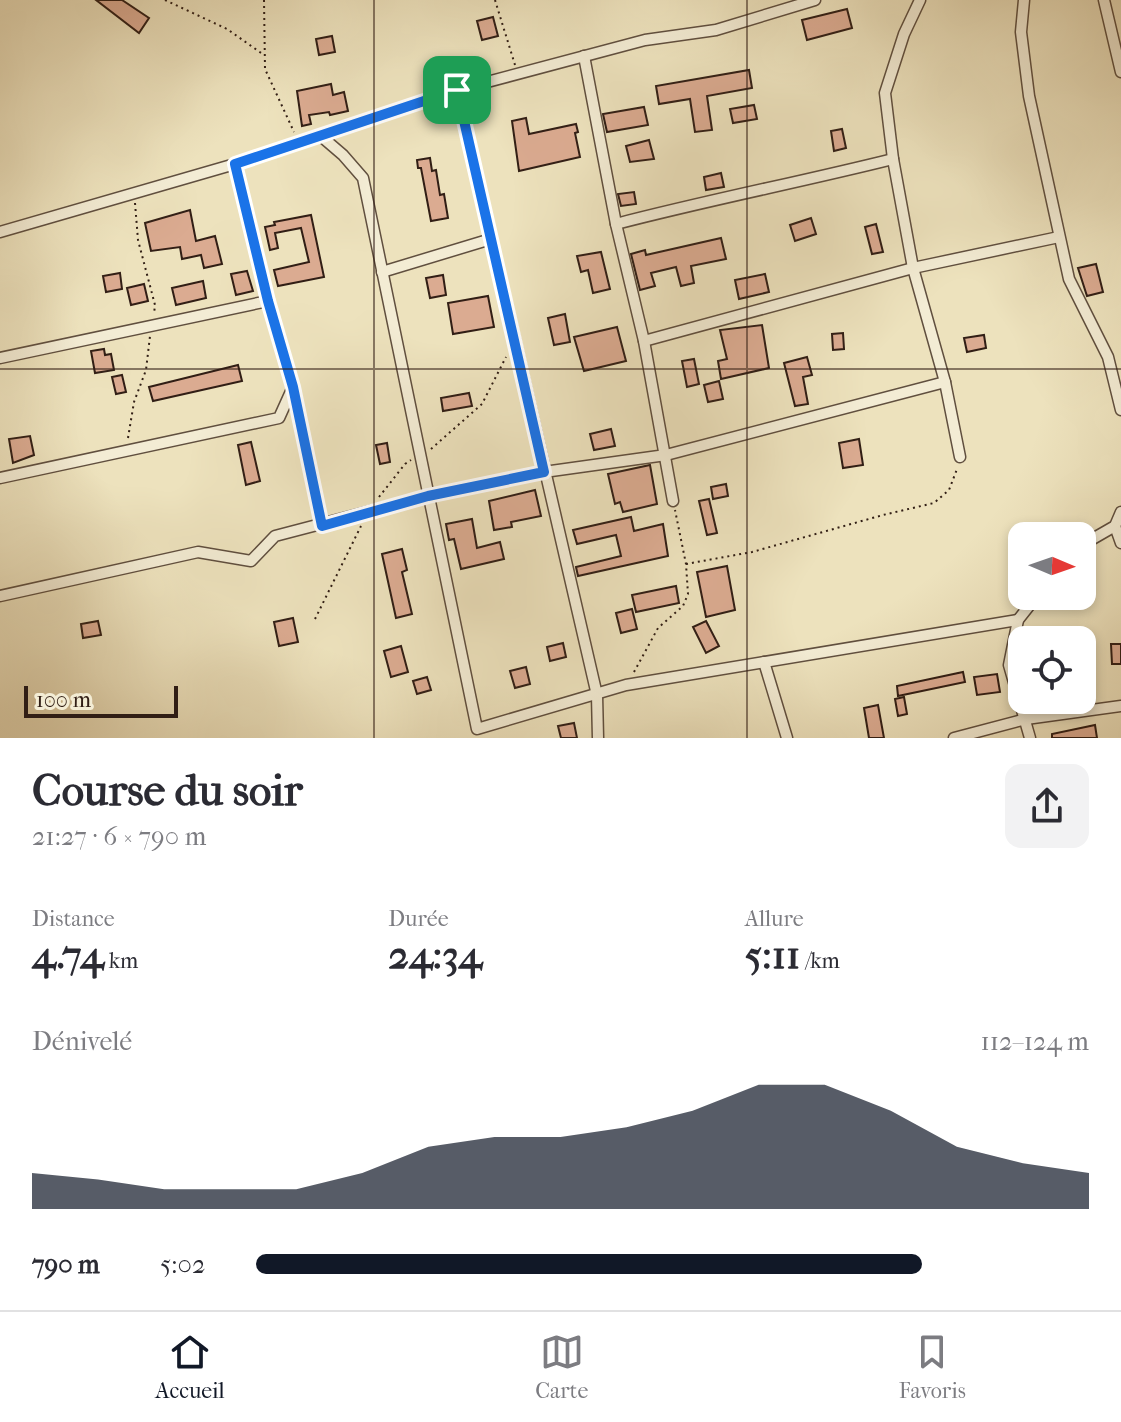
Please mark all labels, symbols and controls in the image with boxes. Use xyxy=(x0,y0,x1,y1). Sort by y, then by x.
pin xyxy=(423,56,491,124)
icon: arrive xyxy=(435,68,479,112)
north arrow xyxy=(1008,522,1096,610)
map controls xyxy=(1008,522,1096,714)
button: locate xyxy=(1008,626,1096,714)
scale bar xyxy=(24,682,178,718)
text: 100 m xyxy=(36,687,91,713)
button: share xyxy=(1005,764,1089,848)
text: Course du soir xyxy=(32,765,303,816)
text: 21:27 · 6 × 790 m xyxy=(32,821,206,852)
text: Distance xyxy=(32,906,115,932)
text: Durée xyxy=(388,906,449,932)
text: Allure xyxy=(745,906,804,932)
text: 4.74 xyxy=(32,932,104,978)
text: 24:34 xyxy=(388,932,482,978)
text: 5:11 xyxy=(745,932,800,978)
text: km xyxy=(104,948,138,974)
text: /km xyxy=(800,948,840,974)
text: Dénivelé xyxy=(32,1026,132,1057)
text: 112–124 m xyxy=(981,1026,1089,1057)
text: 790 m xyxy=(32,1249,100,1280)
text: 5:02 xyxy=(160,1249,205,1280)
tab: Accueil xyxy=(155,1330,225,1404)
tab: Carte xyxy=(535,1330,588,1404)
tab: Favoris xyxy=(899,1330,966,1404)

